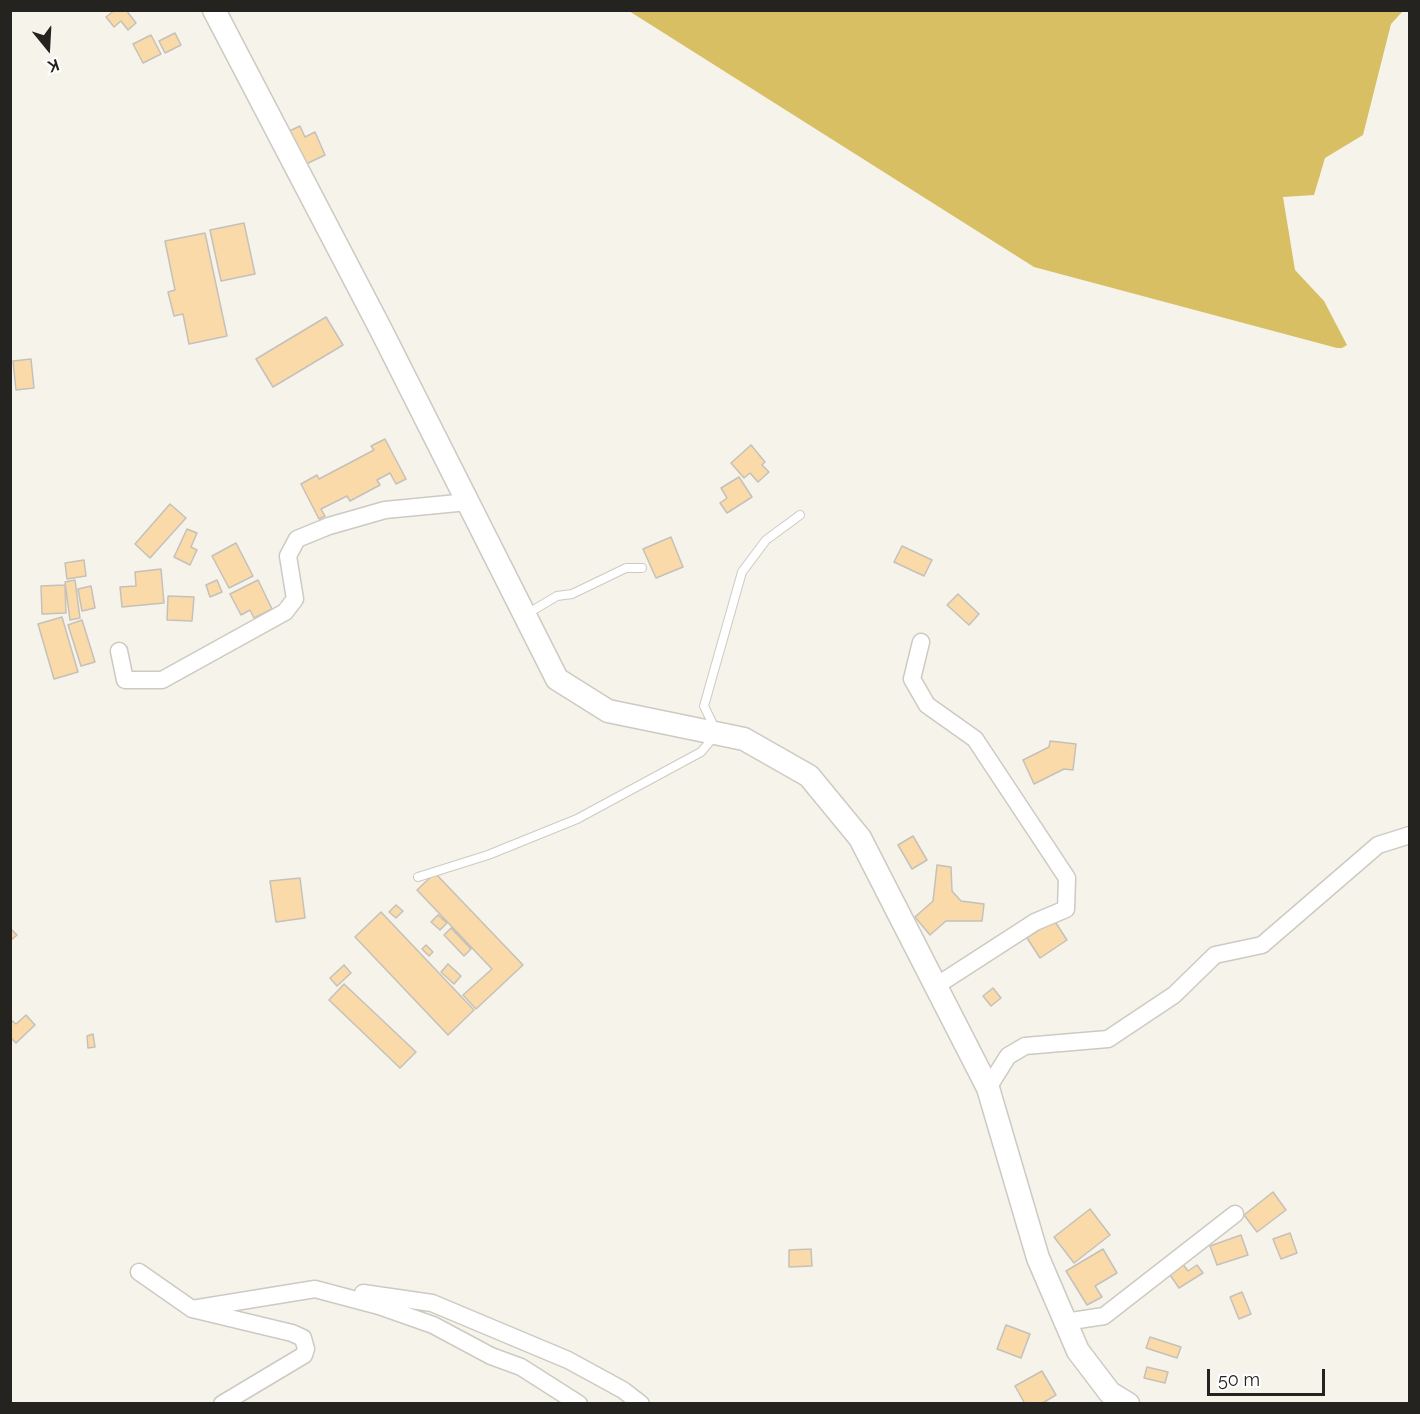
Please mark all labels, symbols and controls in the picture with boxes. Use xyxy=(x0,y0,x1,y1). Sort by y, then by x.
north arrow xyxy=(18,18,78,78)
text: K xyxy=(46,55,62,76)
scale bar xyxy=(1210,1357,1328,1395)
text: 50 m xyxy=(1218,1369,1260,1390)

